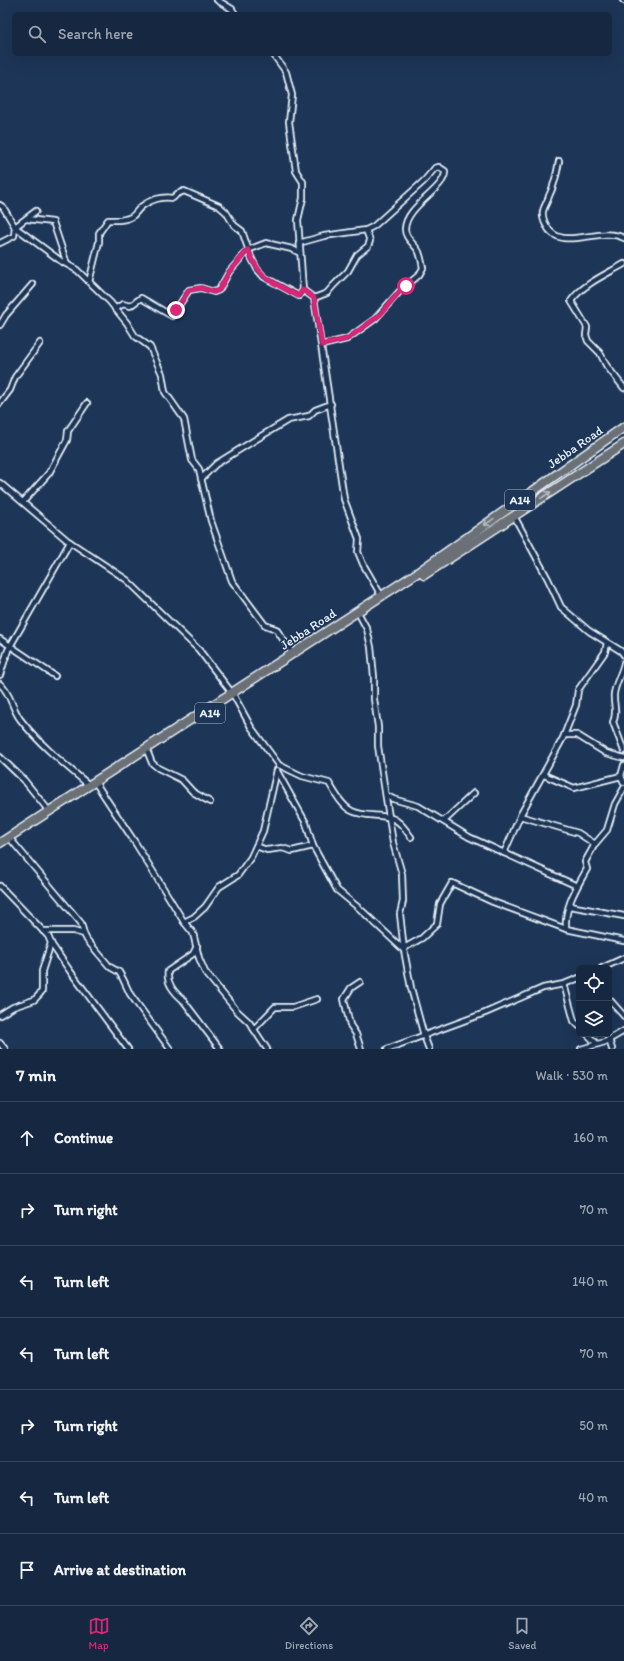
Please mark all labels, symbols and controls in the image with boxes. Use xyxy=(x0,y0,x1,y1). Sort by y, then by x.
search box xyxy=(12,12,612,56)
icon: search xyxy=(26,23,48,45)
text: Search here xyxy=(58,25,133,43)
route start xyxy=(397,277,415,295)
route end xyxy=(167,301,185,319)
street label: Jebba Road xyxy=(545,423,605,471)
road number: A14 xyxy=(505,490,535,510)
one-way arrow xyxy=(541,491,552,499)
one-way arrow xyxy=(484,518,495,526)
street label: Jebba Road xyxy=(277,605,339,653)
road number: A14 xyxy=(195,703,225,723)
map controls xyxy=(576,965,612,1037)
button: locate xyxy=(576,965,612,1001)
button: layers xyxy=(576,1001,612,1037)
text: 7 min xyxy=(16,1065,56,1085)
text: Walk · 530 m xyxy=(536,1068,608,1083)
icon: ahead xyxy=(16,1127,38,1149)
text: Continue xyxy=(54,1129,113,1147)
text: 160 m xyxy=(573,1130,608,1145)
icon: right xyxy=(16,1199,38,1221)
text: Turn right xyxy=(54,1201,118,1219)
text: 70 m xyxy=(580,1202,608,1217)
icon: left xyxy=(16,1271,38,1293)
text: Turn left xyxy=(54,1273,109,1291)
text: 140 m xyxy=(572,1274,608,1289)
icon: left xyxy=(16,1343,38,1365)
text: Turn left xyxy=(54,1345,109,1363)
text: 70 m xyxy=(580,1346,608,1361)
icon: right xyxy=(16,1415,38,1437)
text: Turn right xyxy=(54,1417,118,1435)
text: 50 m xyxy=(579,1418,608,1433)
icon: left xyxy=(16,1487,38,1509)
text: Turn left xyxy=(54,1489,109,1507)
text: 40 m xyxy=(578,1490,608,1505)
icon: arrive xyxy=(16,1559,38,1581)
text: Arrive at destination xyxy=(54,1561,186,1579)
tab: Map xyxy=(88,1615,110,1652)
tab: Directions xyxy=(285,1615,333,1652)
tab: Saved xyxy=(508,1615,536,1652)

